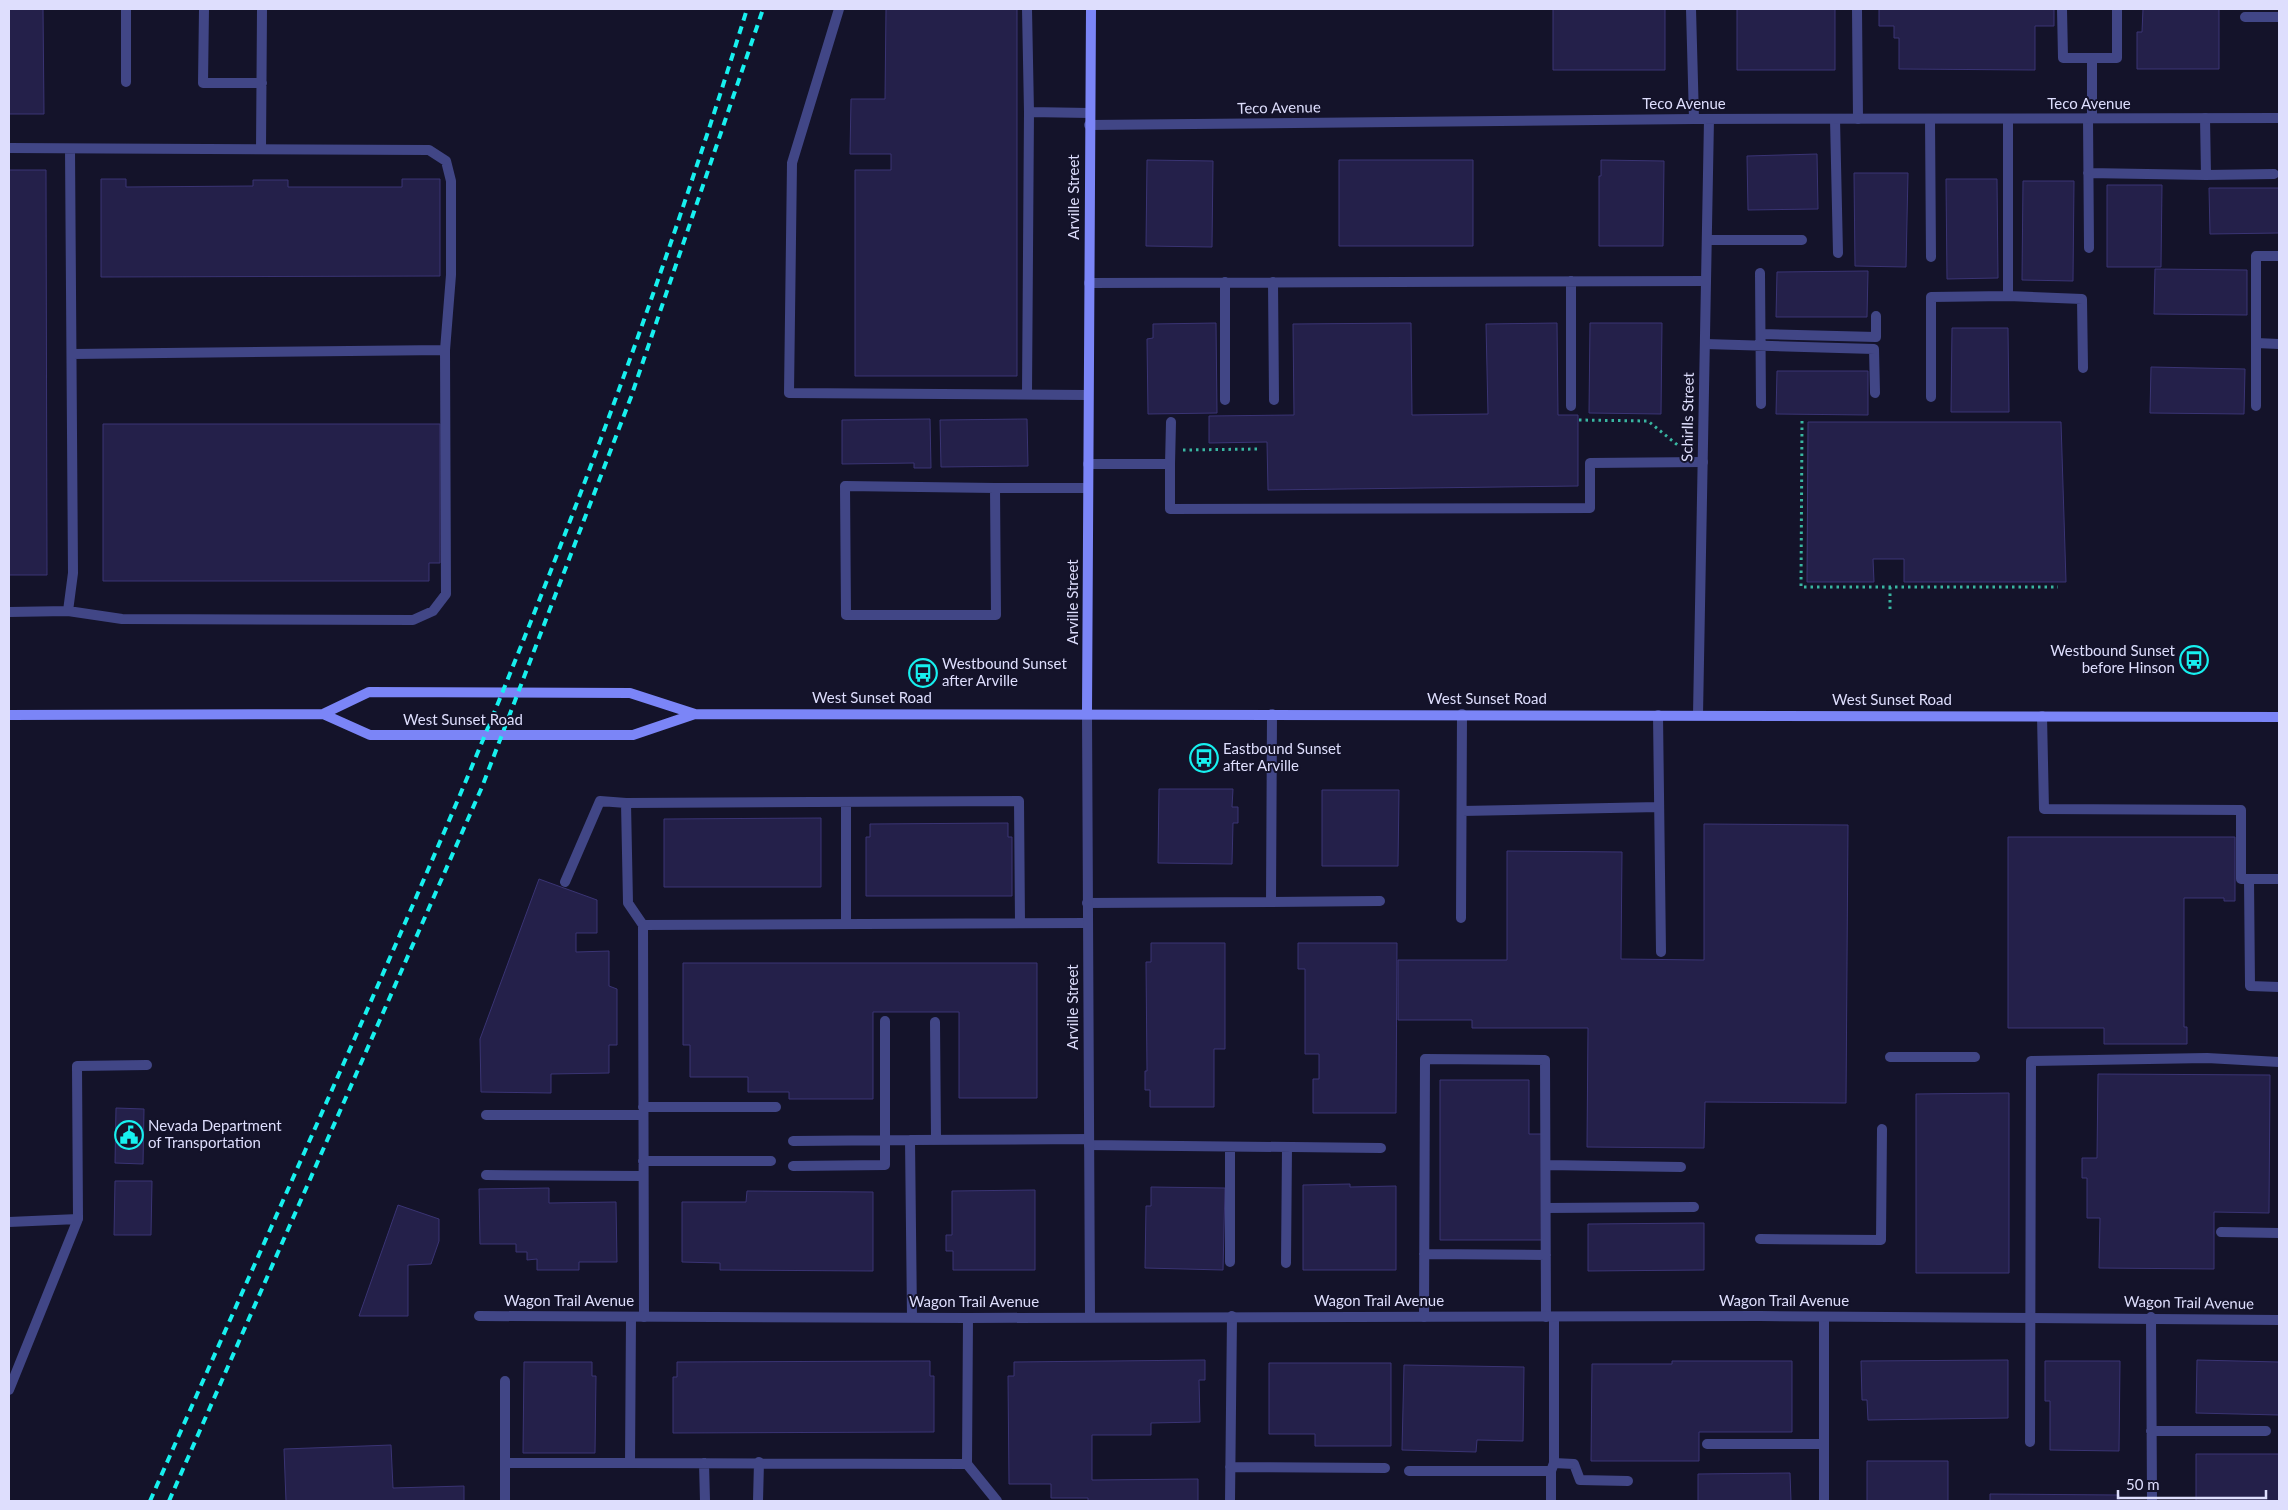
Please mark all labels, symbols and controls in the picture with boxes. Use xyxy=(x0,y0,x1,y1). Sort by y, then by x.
street label: Teco Avenue xyxy=(1642,94,1726,112)
street label: Teco Avenue xyxy=(2047,94,2131,112)
street label: Teco Avenue xyxy=(1237,97,1321,117)
street label: Arville Street xyxy=(1064,154,1082,240)
street label: Schirlls Street xyxy=(1677,371,1697,462)
street label: Arville Street xyxy=(1063,559,1081,645)
place label: Westbound Sunset before Hinson xyxy=(2050,641,2176,676)
bus stop icon: Westbound Sunset before Hinson xyxy=(2179,645,2209,675)
place label: Westbound Sunset after Arville xyxy=(942,654,1067,689)
bus stop icon: Westbound Sunset after Arville xyxy=(908,658,938,688)
street label: West Sunset Road xyxy=(812,688,932,706)
street label: West Sunset Road xyxy=(1427,689,1547,707)
street label: West Sunset Road xyxy=(1832,690,1952,708)
street label: West Sunset Road xyxy=(403,710,523,728)
place label: Eastbound Sunset after Arville xyxy=(1223,739,1342,774)
bus stop icon: Eastbound Sunset after Arville xyxy=(1189,743,1219,773)
street label: Arville Street xyxy=(1063,964,1081,1050)
place label: Nevada Department of Transportation xyxy=(148,1116,282,1151)
public building icon: Nevada Department of Transportation xyxy=(114,1120,144,1150)
street label: Wagon Trail Avenue xyxy=(504,1291,634,1309)
street label: Wagon Trail Avenue xyxy=(1314,1291,1444,1309)
street label: Wagon Trail Avenue xyxy=(1719,1291,1849,1309)
street label: Wagon Trail Avenue xyxy=(909,1292,1039,1310)
street label: Wagon Trail Avenue xyxy=(2124,1292,2254,1312)
scale bar xyxy=(2118,1468,2266,1500)
text: 50 m xyxy=(2126,1475,2160,1493)

